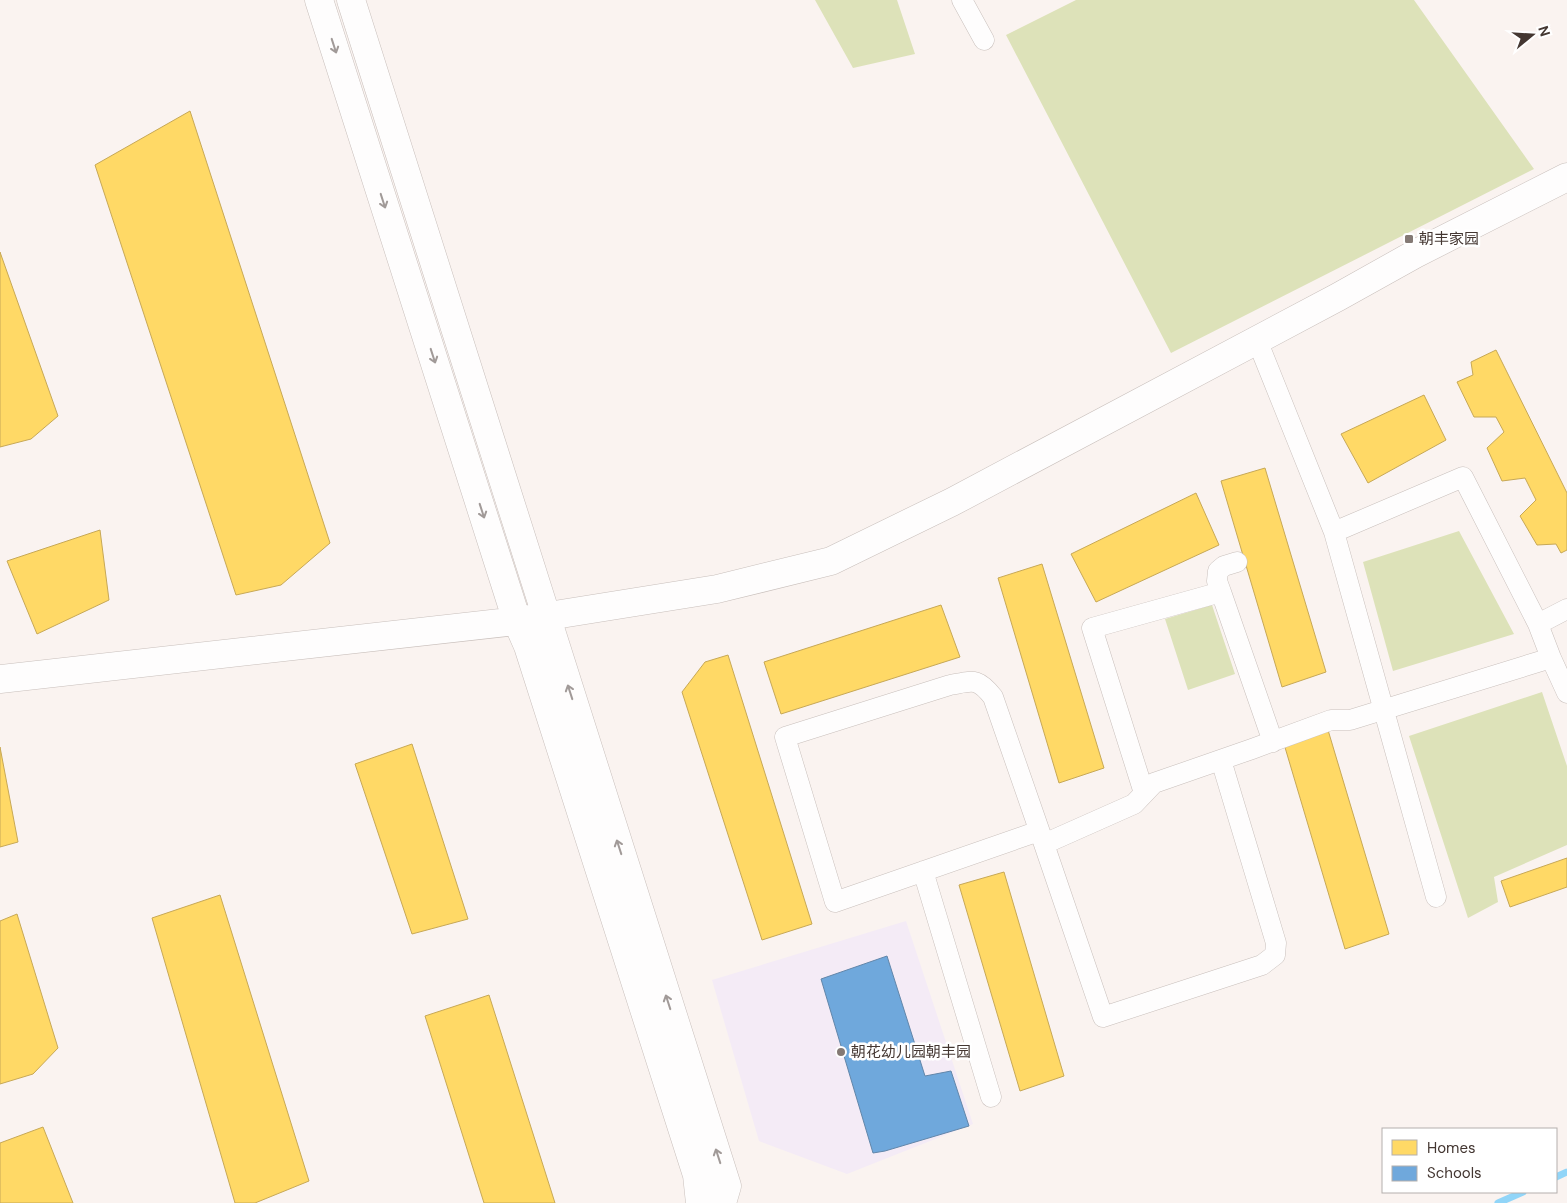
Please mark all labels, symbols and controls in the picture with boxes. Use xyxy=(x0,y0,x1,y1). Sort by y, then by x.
north arrow xyxy=(1507,10,1557,60)
text: N xyxy=(1534,23,1555,39)
one-way arrow xyxy=(330,38,339,54)
one-way arrow xyxy=(379,193,389,209)
place label: 朝丰家园 xyxy=(1419,229,1479,249)
marker: 朝丰家园 xyxy=(1403,233,1415,245)
one-way arrow xyxy=(429,348,438,363)
one-way arrow xyxy=(478,502,488,518)
one-way arrow xyxy=(564,684,574,700)
one-way arrow xyxy=(614,839,623,855)
one-way arrow xyxy=(663,994,673,1010)
place label: 朝花幼儿园朝丰园 xyxy=(851,1042,971,1062)
marker: 朝花幼儿园朝丰园 xyxy=(835,1046,847,1058)
legend xyxy=(1382,1128,1557,1193)
text: Homes xyxy=(1427,1138,1476,1158)
one-way arrow xyxy=(712,1149,722,1165)
text: Schools xyxy=(1427,1163,1482,1183)

